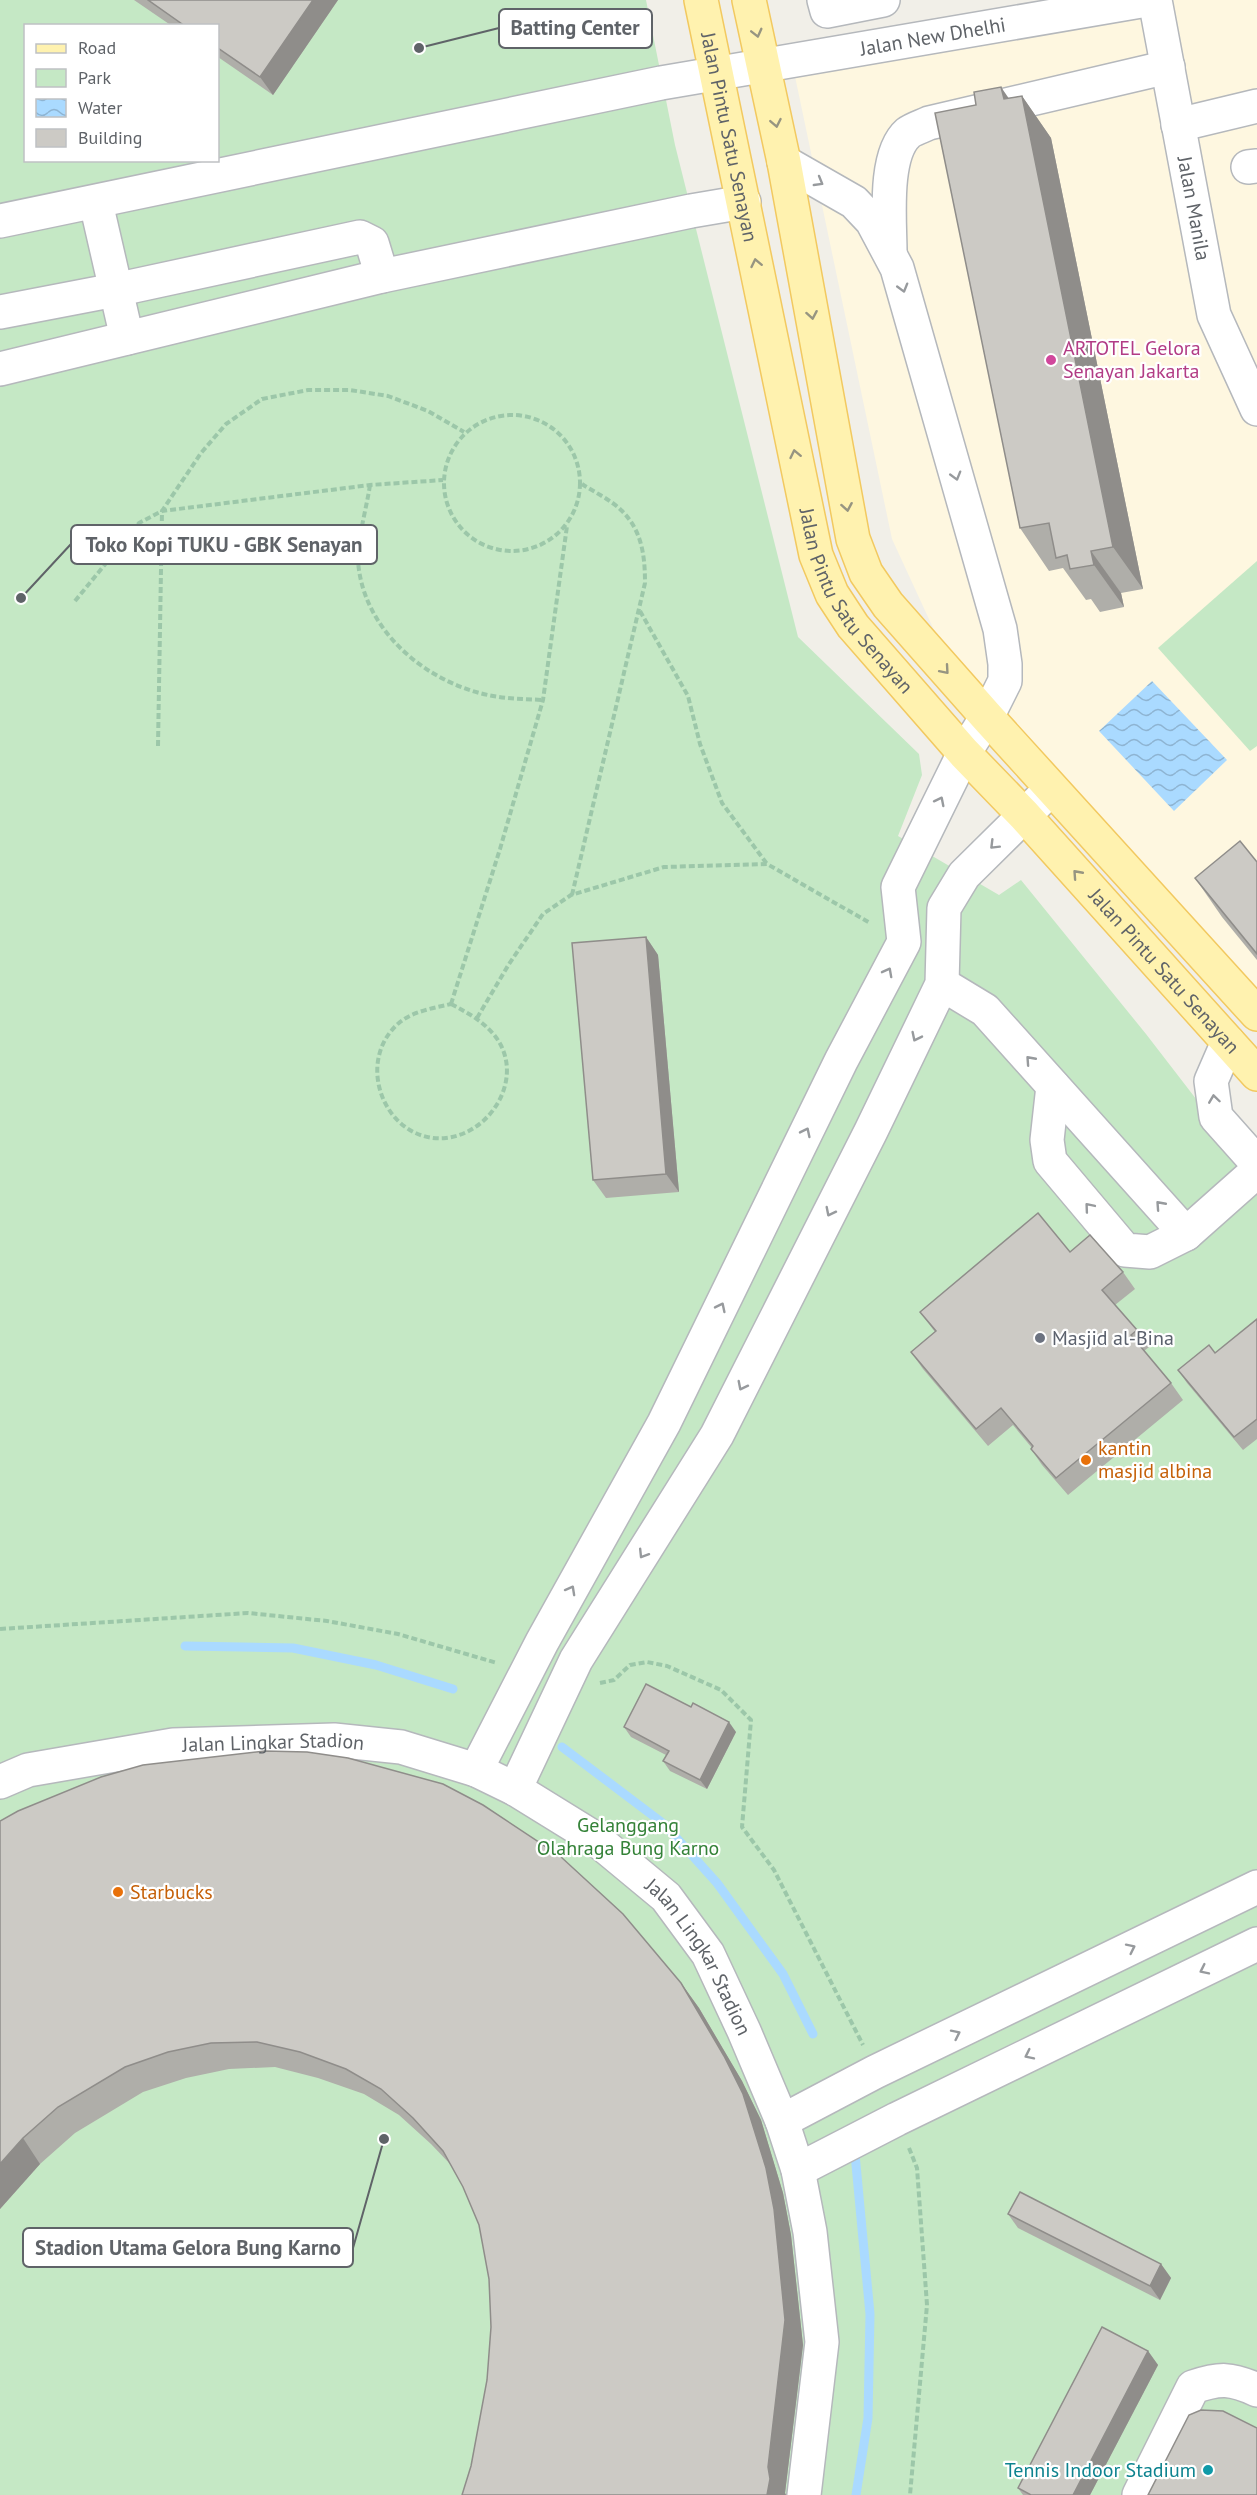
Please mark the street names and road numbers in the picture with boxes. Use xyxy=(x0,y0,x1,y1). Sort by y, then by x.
street label: Jalan New Dhelhi xyxy=(857,11,1008,62)
street label: Jalan Pintu Satu Senayan xyxy=(695,29,764,244)
street label: Jalan Manila xyxy=(1171,153,1217,263)
street label: Jalan Pintu Satu Senayan xyxy=(793,505,919,699)
street label: Jalan Pintu Satu Senayan xyxy=(1083,882,1245,1059)
street label: Jalan Lingkar Stadion xyxy=(181,1727,366,1758)
street label: Jalan Lingkar Stadion xyxy=(639,1872,757,2039)

